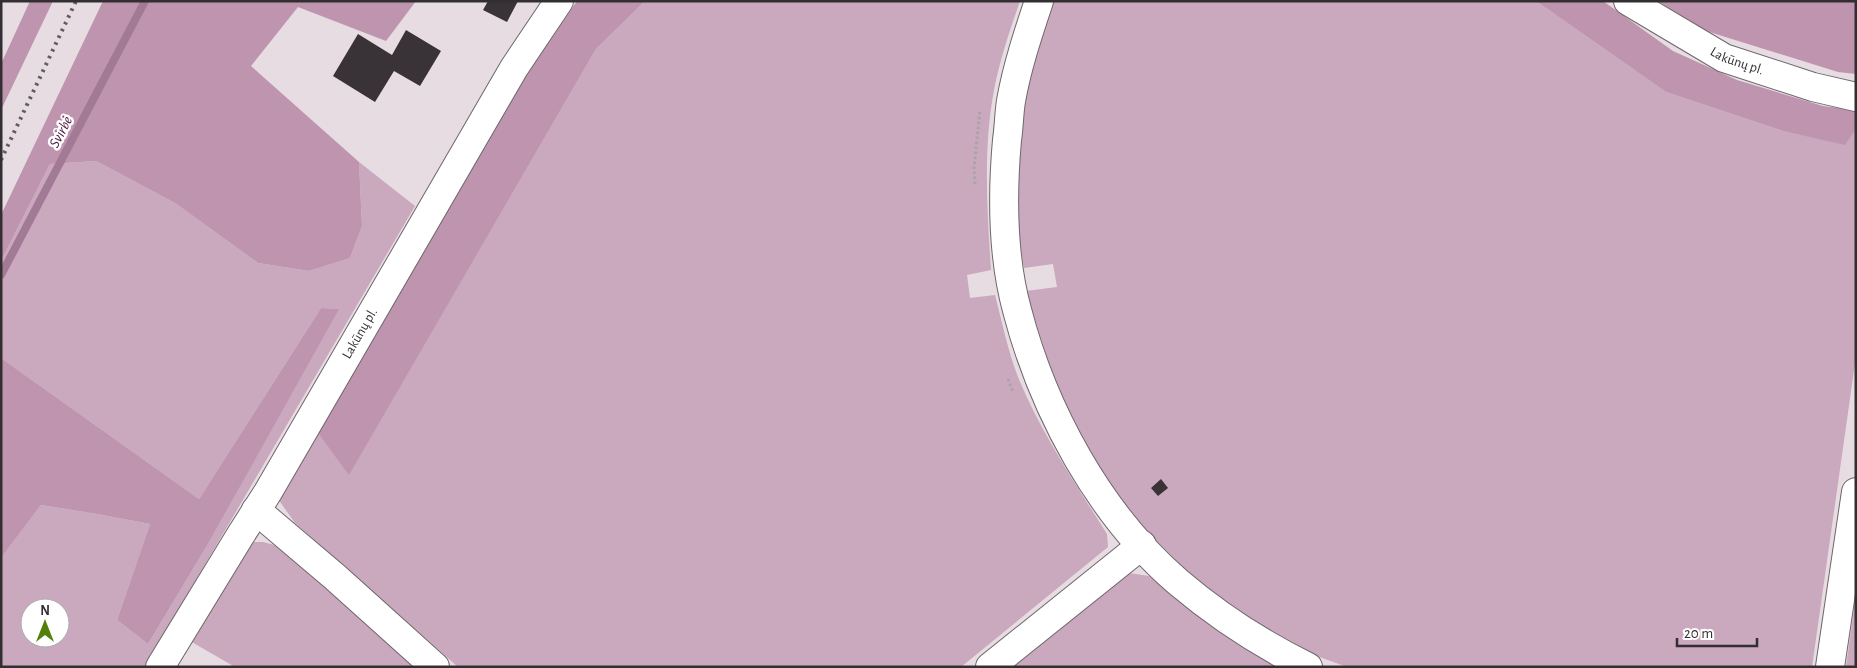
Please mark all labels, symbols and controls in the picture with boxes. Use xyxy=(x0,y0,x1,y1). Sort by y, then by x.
street label: Lakūnų pl. xyxy=(1708,44,1766,77)
water label: Svirbė xyxy=(47,114,76,150)
street label: Lakūnų pl. xyxy=(340,306,380,361)
north arrow xyxy=(20,598,70,648)
text: N xyxy=(40,604,50,618)
scale bar xyxy=(1677,616,1757,648)
text: 20 m xyxy=(1684,626,1713,641)

